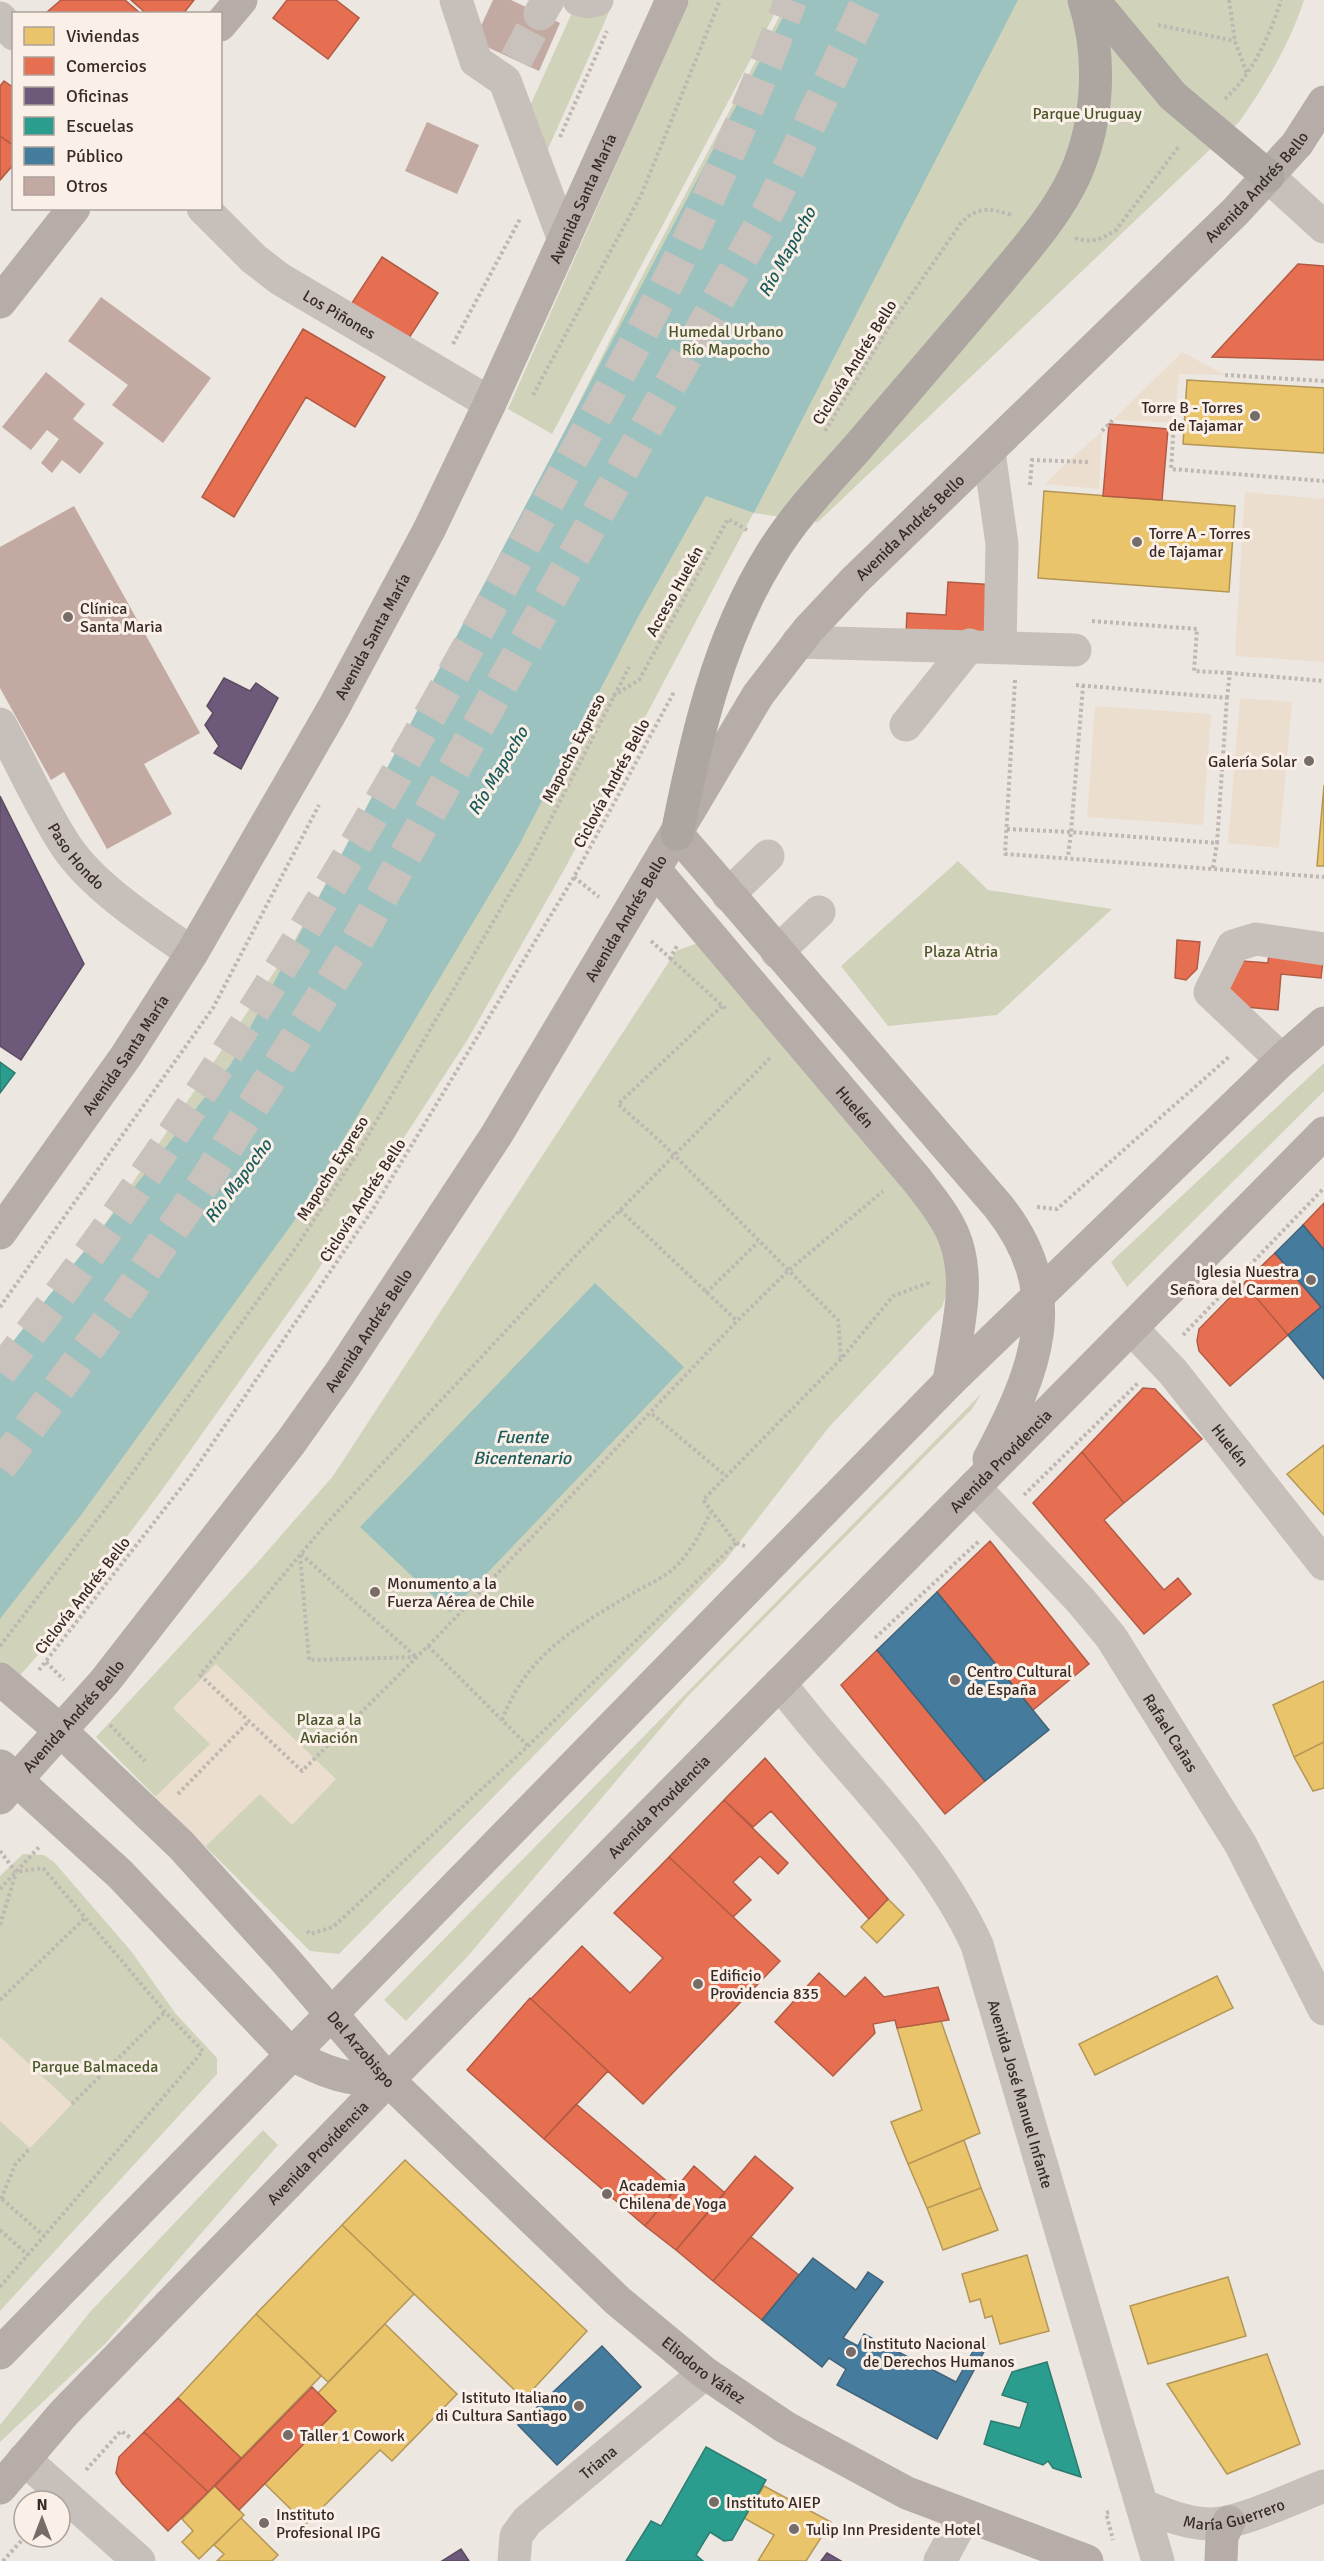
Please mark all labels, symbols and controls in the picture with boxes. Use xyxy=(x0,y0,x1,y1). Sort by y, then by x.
legend xyxy=(12,12,222,210)
text: Viviendas xyxy=(66,25,139,47)
text: Comercios xyxy=(66,55,147,77)
text: Oficinas xyxy=(66,85,129,107)
park label: Parque Uruguay xyxy=(1032,104,1142,124)
text: Escuelas xyxy=(66,115,134,137)
street label: Avenida Andrés Bello xyxy=(1201,128,1313,247)
street label: Avenida Santa María xyxy=(545,131,621,267)
text: Público xyxy=(66,145,123,167)
text: Otros xyxy=(66,175,108,197)
water label: Río Mapocho xyxy=(753,202,821,301)
street label: Los Piñones xyxy=(299,286,379,344)
street label: Ciclovía Andrés Bello xyxy=(808,296,901,429)
park label: Humedal Urbano Río Mapocho xyxy=(668,322,784,360)
place label: Torre B - Torres de Tajamar xyxy=(1141,398,1243,436)
marker: Torre B - Torres de Tajamar xyxy=(1248,409,1262,423)
street label: Avenida Andrés Bello xyxy=(852,471,969,585)
place label: Torre A - Torres de Tajamar xyxy=(1149,524,1251,562)
marker: Torre A - Torres de Tajamar xyxy=(1130,535,1144,549)
street label: Acceso Huelén xyxy=(642,543,708,640)
street label: Avenida Santa María xyxy=(331,570,415,703)
place label: Clínica Santa Maria xyxy=(80,599,163,637)
marker: Clínica Santa Maria xyxy=(61,610,75,624)
street label: Mapocho Expreso xyxy=(538,691,610,806)
street label: Ciclovía Andrés Bello xyxy=(569,715,654,852)
water label: Río Mapocho xyxy=(463,721,534,819)
place label: Galería Solar xyxy=(1208,752,1297,772)
marker: Galería Solar xyxy=(1302,754,1316,768)
street label: Paso Hondo xyxy=(43,819,108,894)
street label: Avenida Andrés Bello xyxy=(581,851,672,985)
park label: Plaza Atria xyxy=(924,942,998,962)
street label: Avenida Santa María xyxy=(78,991,174,1119)
street label: Huelén xyxy=(831,1082,878,1133)
street label: Mapocho Expreso xyxy=(293,1112,373,1225)
water label: Río Mapocho xyxy=(199,1133,278,1227)
street label: Ciclovía Andrés Bello xyxy=(315,1135,410,1266)
place label: Iglesia Nuestra Señora del Carmen xyxy=(1170,1262,1299,1300)
street label: Avenida Andrés Bello xyxy=(321,1265,417,1396)
marker: Iglesia Nuestra Señora del Carmen xyxy=(1304,1273,1318,1287)
street label: Avenida Providencia xyxy=(945,1406,1056,1517)
street label: Huelén xyxy=(1206,1420,1252,1471)
water label: Fuente Bicentenario xyxy=(473,1426,573,1469)
street label: Ciclovía Andrés Bello xyxy=(31,1533,135,1658)
place label: Monumento a la Fuerza Aérea de Chile xyxy=(387,1574,535,1612)
marker: Monumento a la Fuerza Aérea de Chile xyxy=(368,1585,382,1599)
street label: Avenida Andrés Bello xyxy=(19,1656,129,1777)
place label: Centro Cultural de España xyxy=(967,1662,1072,1700)
marker: Centro Cultural de España xyxy=(948,1673,962,1687)
street label: Rafael Cañas xyxy=(1138,1690,1202,1776)
park label: Plaza a la Aviación xyxy=(296,1710,362,1748)
street label: Avenida Providencia xyxy=(604,1751,715,1863)
place label: Edificio Providencia 835 xyxy=(710,1966,819,2004)
marker: Edificio Providencia 835 xyxy=(691,1977,705,1991)
street label: Avenida José Manuel Infante xyxy=(983,1997,1057,2191)
street label: Del Arzobispo xyxy=(322,2007,399,2092)
park label: Parque Balmaceda xyxy=(32,2057,158,2077)
street label: Avenida Providencia xyxy=(263,2097,373,2209)
place label: Academia Chilena de Yoga xyxy=(619,2176,727,2214)
marker: Academia Chilena de Yoga xyxy=(600,2187,614,2201)
street label: Eliodoro Yáñez xyxy=(657,2332,749,2409)
place label: Instituto Nacional de Derechos Humanos xyxy=(863,2334,1015,2372)
marker: Instituto Nacional de Derechos Humanos xyxy=(844,2345,858,2359)
place label: Istituto Italiano di Cultura Santiago xyxy=(436,2388,567,2426)
marker: Istituto Italiano di Cultura Santiago xyxy=(572,2399,586,2413)
place label: Taller 1 Cowork xyxy=(300,2426,405,2446)
marker: Taller 1 Cowork xyxy=(281,2428,295,2442)
street label: Triana xyxy=(576,2441,621,2484)
north arrow xyxy=(12,2489,72,2549)
place label: Instituto AIEP xyxy=(726,2493,821,2513)
street label: María Guerrero xyxy=(1181,2494,1288,2535)
text: N xyxy=(36,2495,48,2515)
marker: Instituto AIEP xyxy=(707,2495,721,2509)
place label: Instituto Profesional IPG xyxy=(276,2505,381,2543)
marker: Instituto Profesional IPG xyxy=(257,2516,271,2530)
place label: Tulip Inn Presidente Hotel xyxy=(806,2520,981,2540)
marker: Tulip Inn Presidente Hotel xyxy=(787,2522,801,2536)

